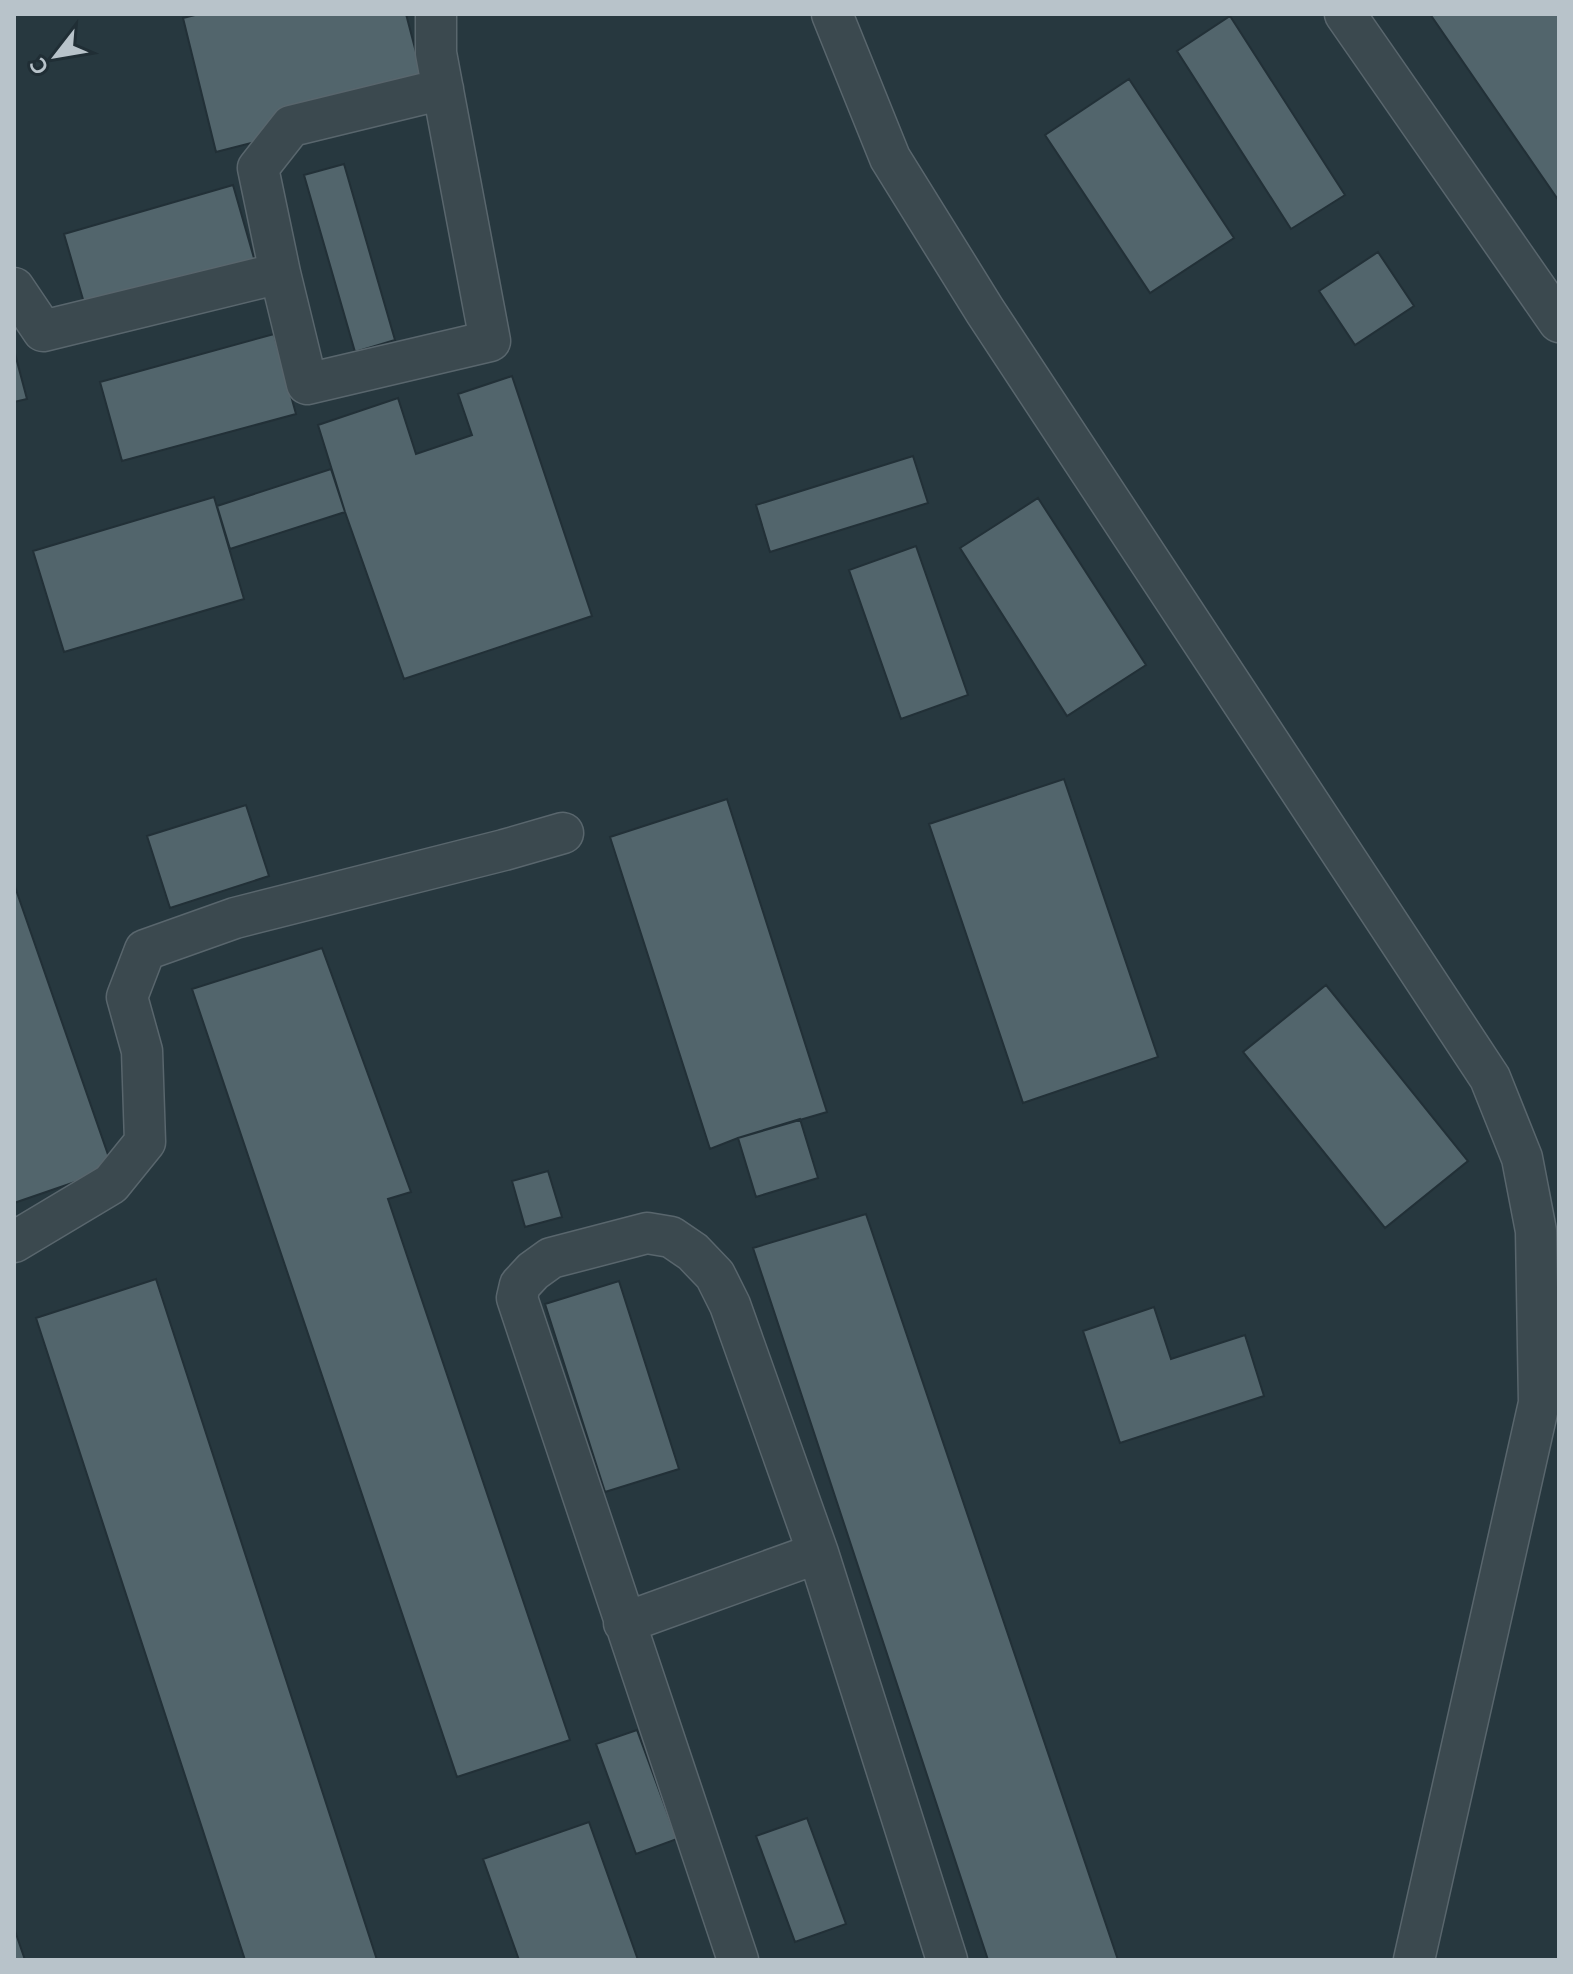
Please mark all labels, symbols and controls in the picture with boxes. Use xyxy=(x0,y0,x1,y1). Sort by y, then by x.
north arrow xyxy=(16,16,96,96)
text: С xyxy=(23,53,55,80)

